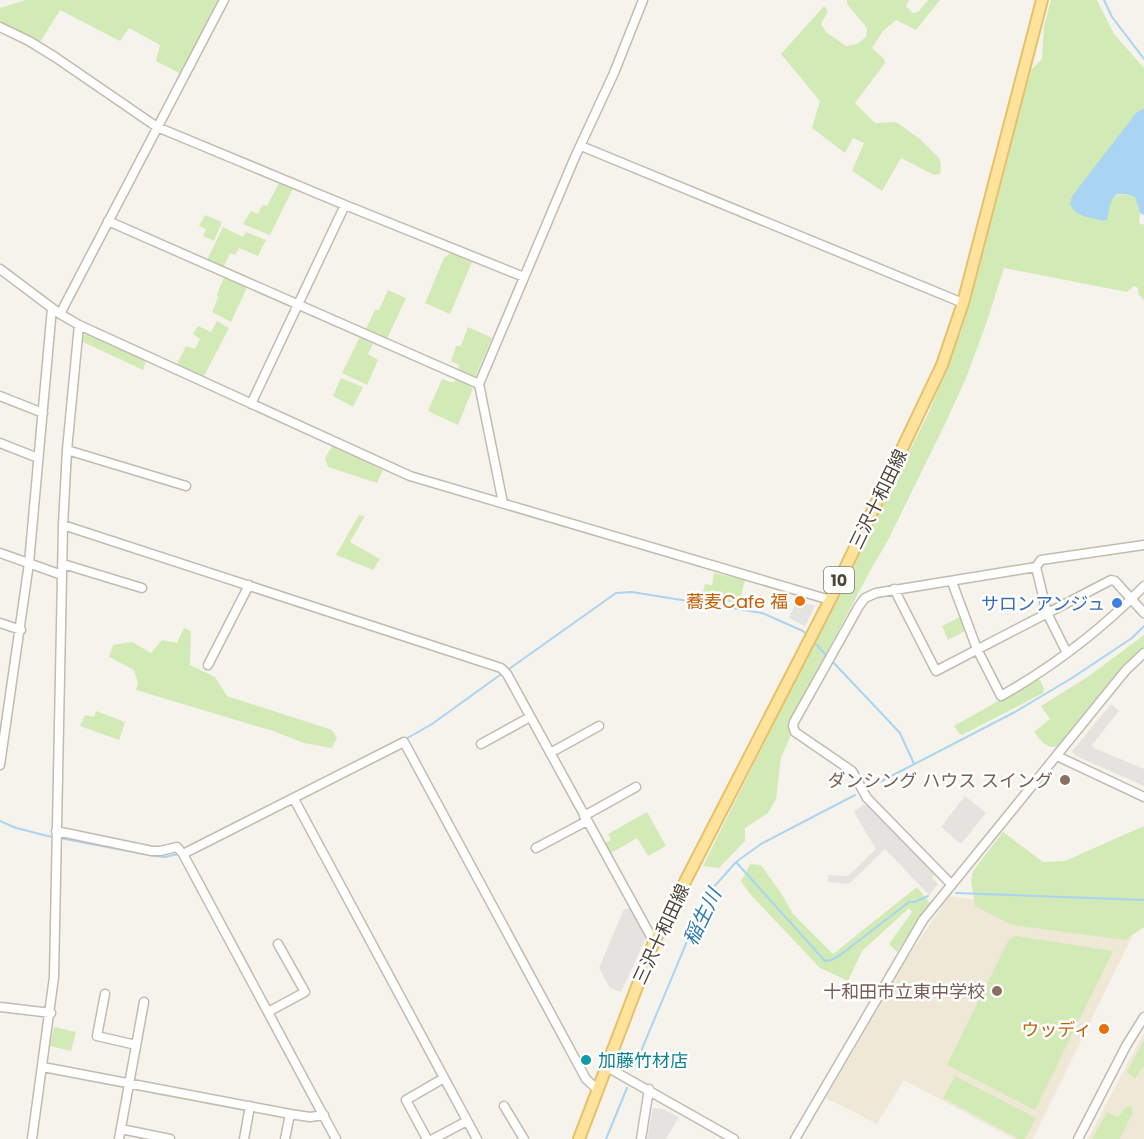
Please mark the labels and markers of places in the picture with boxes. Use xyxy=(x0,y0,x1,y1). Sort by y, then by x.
place label: 蕎麦Cafe 福 xyxy=(686,589,788,614)
place label: サロンアンジュ xyxy=(981,591,1105,616)
marker: 蕎麦Cafe 福 xyxy=(793,594,807,608)
marker: サロンアンジュ xyxy=(1110,596,1124,610)
place label: ダンシング ハウス スイング xyxy=(827,768,1053,793)
marker: ダンシング ハウス スイング xyxy=(1058,773,1072,787)
place label: 十和田市立東中学校 xyxy=(823,979,985,1004)
marker: 十和田市立東中学校 xyxy=(990,984,1004,998)
place label: ウッディ xyxy=(1021,1017,1092,1042)
marker: ウッディ xyxy=(1097,1022,1111,1036)
place label: 加藤竹材店 xyxy=(598,1048,688,1073)
marker: 加藤竹材店 xyxy=(579,1053,593,1067)

